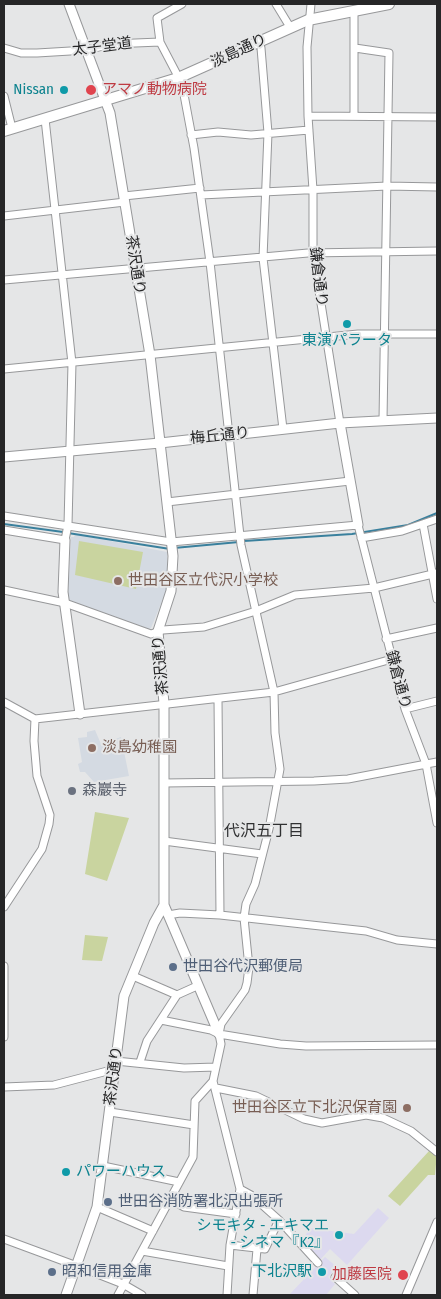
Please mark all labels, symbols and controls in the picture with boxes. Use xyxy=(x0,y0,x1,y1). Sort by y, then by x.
street label: 淡島通り xyxy=(208,30,270,72)
street label: 太子堂道 xyxy=(71,34,133,60)
place label: Nissan xyxy=(13,81,54,99)
place label: アマノ動物病院 xyxy=(102,81,207,99)
marker: アマノ動物病院 xyxy=(84,83,98,97)
marker: Nissan xyxy=(58,84,70,96)
street label: 茶沢通り xyxy=(121,234,149,296)
street label: 鎌倉通り xyxy=(305,246,331,308)
marker: 東演パラータ xyxy=(341,318,353,330)
place label: 東演パラータ xyxy=(302,332,392,350)
street label: 梅丘通り xyxy=(189,424,251,448)
place label: 世田谷区立代沢小学校 xyxy=(128,572,278,590)
marker: 世田谷区立代沢小学校 xyxy=(112,575,124,587)
street label: 茶沢通り xyxy=(149,634,173,696)
street label: 鎌倉通り xyxy=(382,649,414,711)
place label: 淡島幼稚園 xyxy=(102,739,177,757)
marker: 淡島幼稚園 xyxy=(86,742,98,754)
place label: 森巖寺 xyxy=(82,782,127,800)
marker: 森巖寺 xyxy=(66,785,78,797)
district label: 代沢五丁目 xyxy=(224,822,304,842)
place label: 世田谷代沢郵便局 xyxy=(183,958,303,976)
marker: 世田谷代沢郵便局 xyxy=(167,961,179,973)
street label: 茶沢通り xyxy=(101,1045,127,1107)
place label: 世田谷区立下北沢保育園 xyxy=(232,1099,397,1117)
marker: 世田谷区立下北沢保育園 xyxy=(401,1102,413,1114)
place label: パワーハウス xyxy=(76,1163,166,1181)
marker: パワーハウス xyxy=(60,1166,72,1178)
place label: 世田谷消防署北沢出張所 xyxy=(118,1193,283,1211)
marker: 世田谷消防署北沢出張所 xyxy=(102,1196,114,1208)
place label: シモキタ - エキマエ - シネマ『K2』 xyxy=(196,1217,329,1252)
marker: シモキタ - エキマエ - シネマ『K2』 xyxy=(333,1229,345,1241)
place label: 昭和信用金庫 xyxy=(62,1263,152,1281)
place label: 下北沢駅 xyxy=(252,1263,312,1281)
marker: 昭和信用金庫 xyxy=(46,1266,58,1278)
marker: 下北沢駅 xyxy=(316,1266,328,1278)
place label: 加藤医院 xyxy=(332,1266,392,1284)
marker: 加藤医院 xyxy=(396,1268,410,1282)

